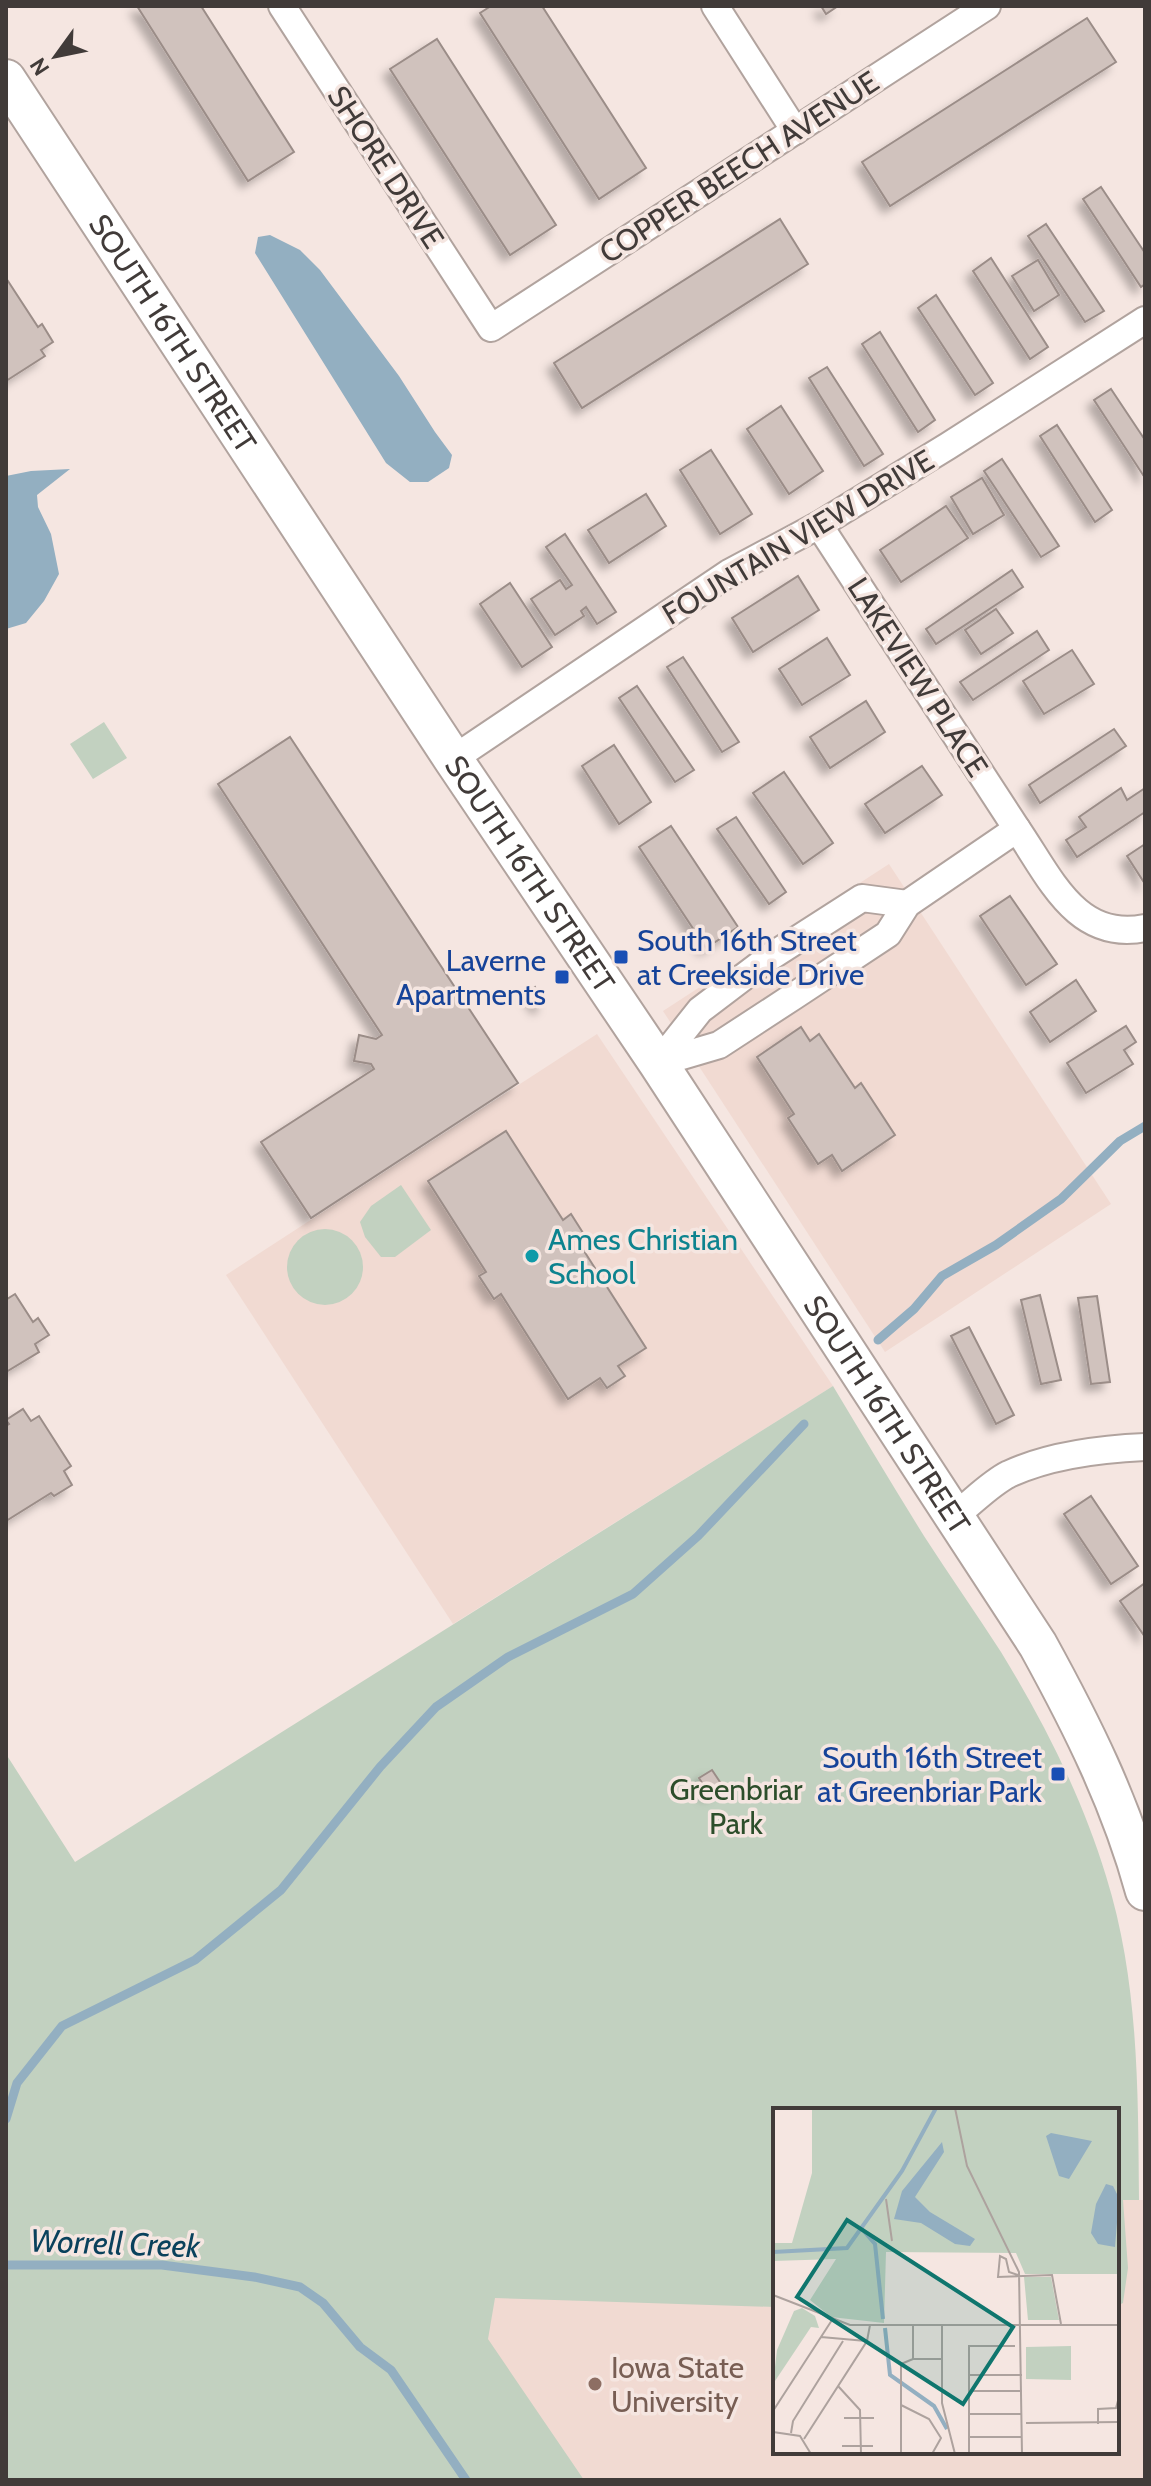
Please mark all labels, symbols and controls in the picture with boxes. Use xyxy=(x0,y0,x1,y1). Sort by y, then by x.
north arrow xyxy=(16,16,96,96)
text: N xyxy=(24,53,55,80)
street label: COPPER BEECH AVENUE xyxy=(592,63,886,271)
street label: SHORE DRIVE xyxy=(320,79,452,255)
street label: SOUTH 16TH STREET xyxy=(81,207,265,459)
street label: FOUNTAIN VIEW DRIVE xyxy=(656,441,940,633)
street label: LAKEVIEW PLACE xyxy=(840,570,996,784)
street label: SOUTH 16TH STREET xyxy=(437,748,623,999)
place label: South 16th Street at Creekside Drive xyxy=(637,922,864,993)
place label: Laverne Apartments xyxy=(396,942,546,1013)
marker: South 16th Street at Creekside Drive xyxy=(612,948,630,966)
marker: Laverne Apartments xyxy=(553,968,571,986)
place label: Ames Christian School xyxy=(548,1221,738,1292)
marker: Ames Christian School xyxy=(523,1247,541,1265)
street label: SOUTH 16TH STREET xyxy=(796,1288,979,1541)
place label: South 16th Street at Greenbriar Park xyxy=(817,1739,1043,1810)
marker: South 16th Street at Greenbriar Park xyxy=(1049,1765,1067,1783)
park label: Greenbriar Park xyxy=(670,1771,803,1842)
inset map xyxy=(773,2108,1119,2454)
water label: Worrell Creek xyxy=(29,2221,202,2265)
place label: Iowa State University xyxy=(611,2349,744,2420)
marker: Iowa State University xyxy=(586,2375,604,2393)

